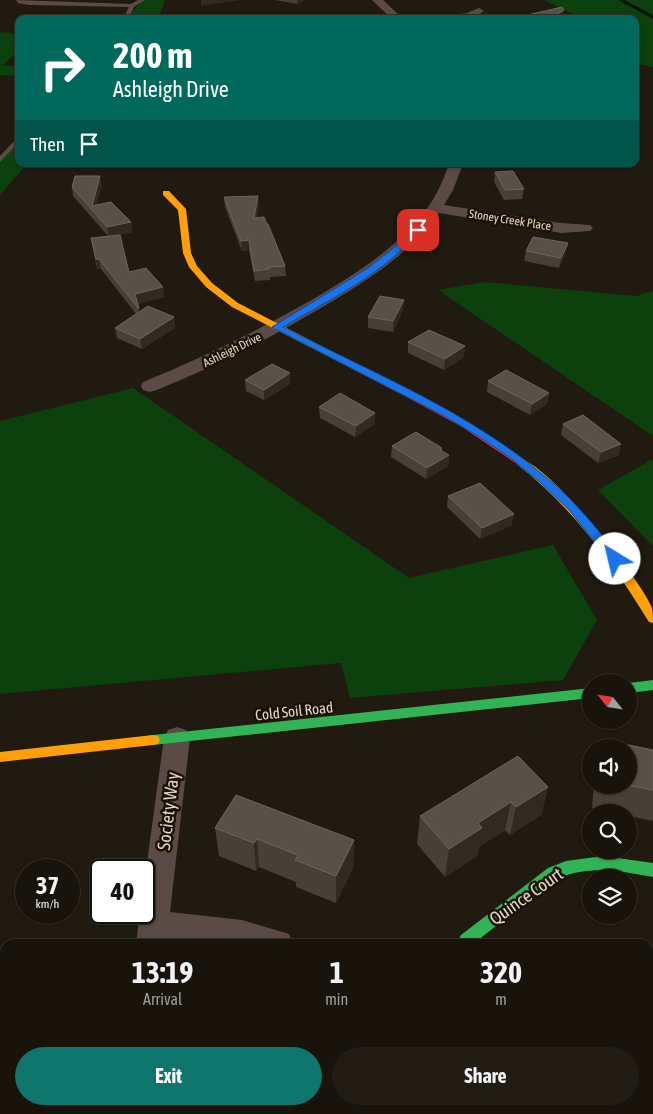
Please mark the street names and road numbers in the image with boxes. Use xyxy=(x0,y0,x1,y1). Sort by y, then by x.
street label: Stoney Creek Place xyxy=(468,207,552,233)
street label: Ashleigh Drive xyxy=(201,330,263,370)
street label: Cold Soil Road xyxy=(254,698,334,724)
street label: Society Way xyxy=(153,771,183,851)
street label: Quince Court xyxy=(485,863,567,929)

